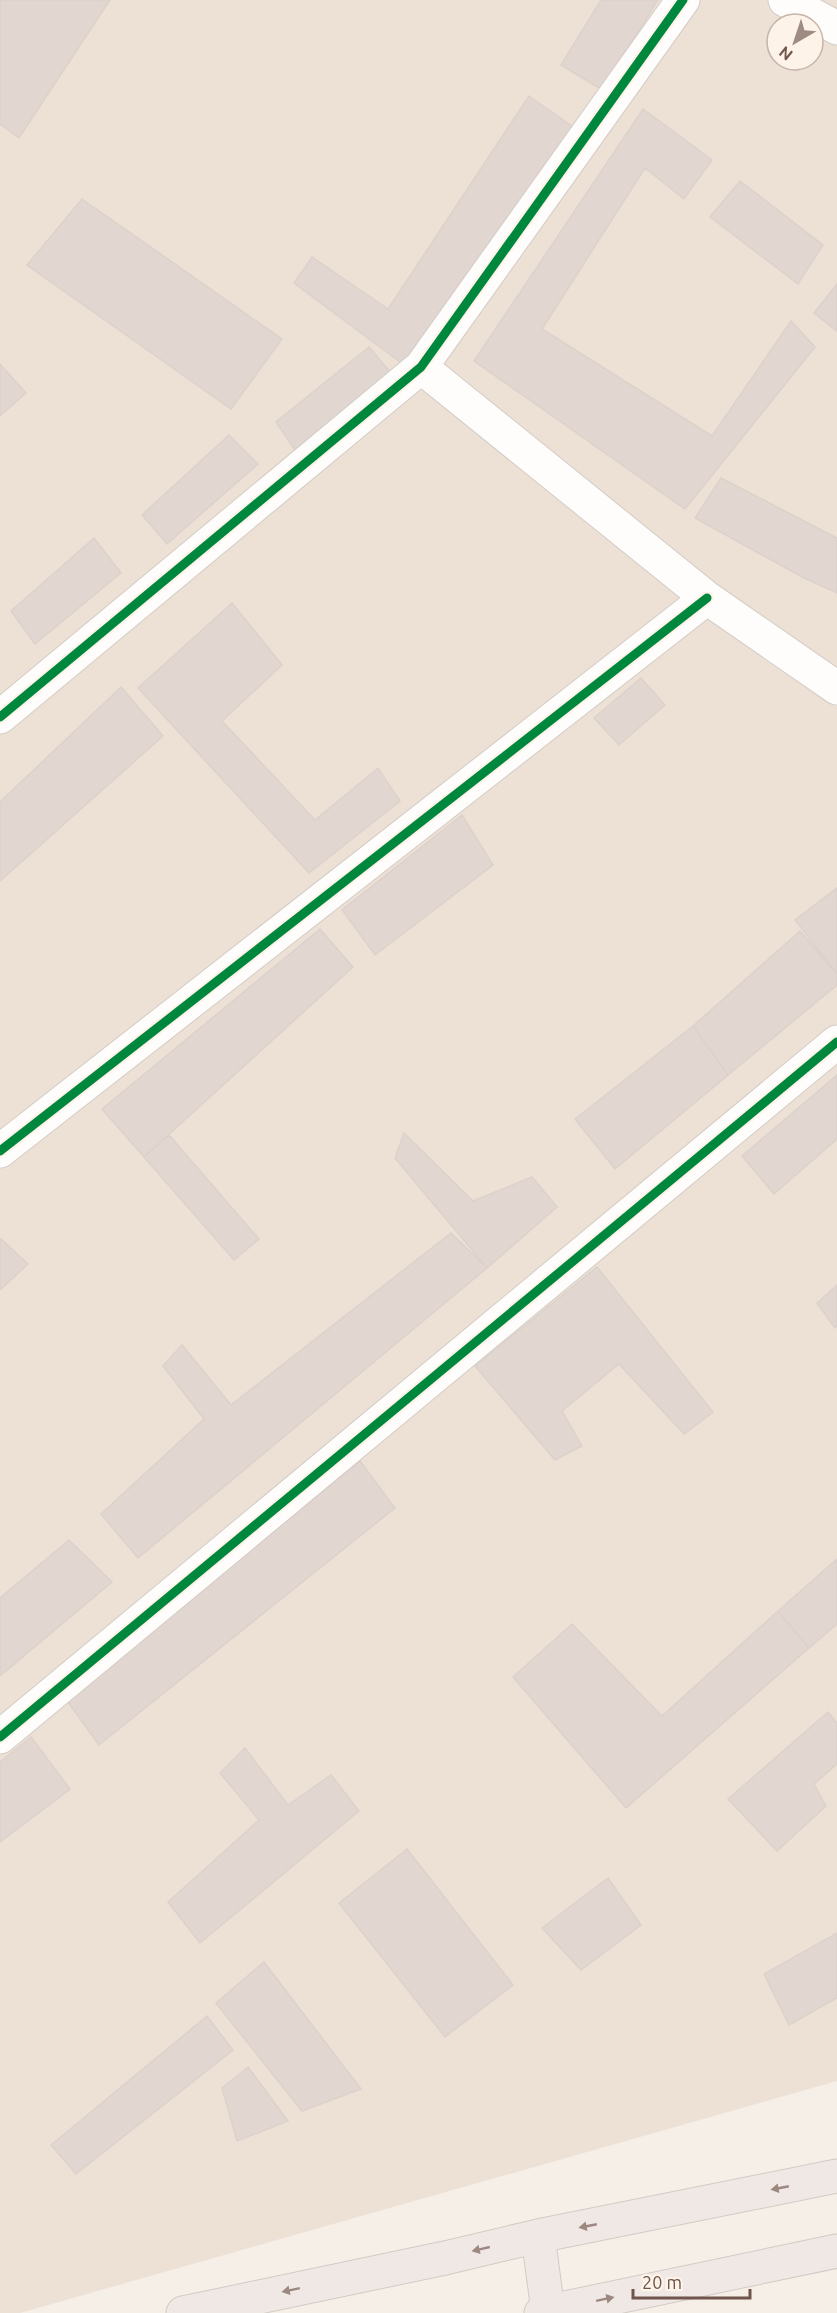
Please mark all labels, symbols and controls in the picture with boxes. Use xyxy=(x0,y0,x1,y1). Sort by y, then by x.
north arrow xyxy=(765,12,825,72)
text: N xyxy=(775,43,796,64)
one-way arrow xyxy=(770,2184,789,2193)
one-way arrow xyxy=(579,2222,598,2231)
one-way arrow xyxy=(472,2245,491,2255)
scale bar xyxy=(633,2262,750,2300)
text: 20 m xyxy=(642,2272,682,2292)
one-way arrow xyxy=(281,2286,300,2296)
one-way arrow xyxy=(596,2294,615,2303)

